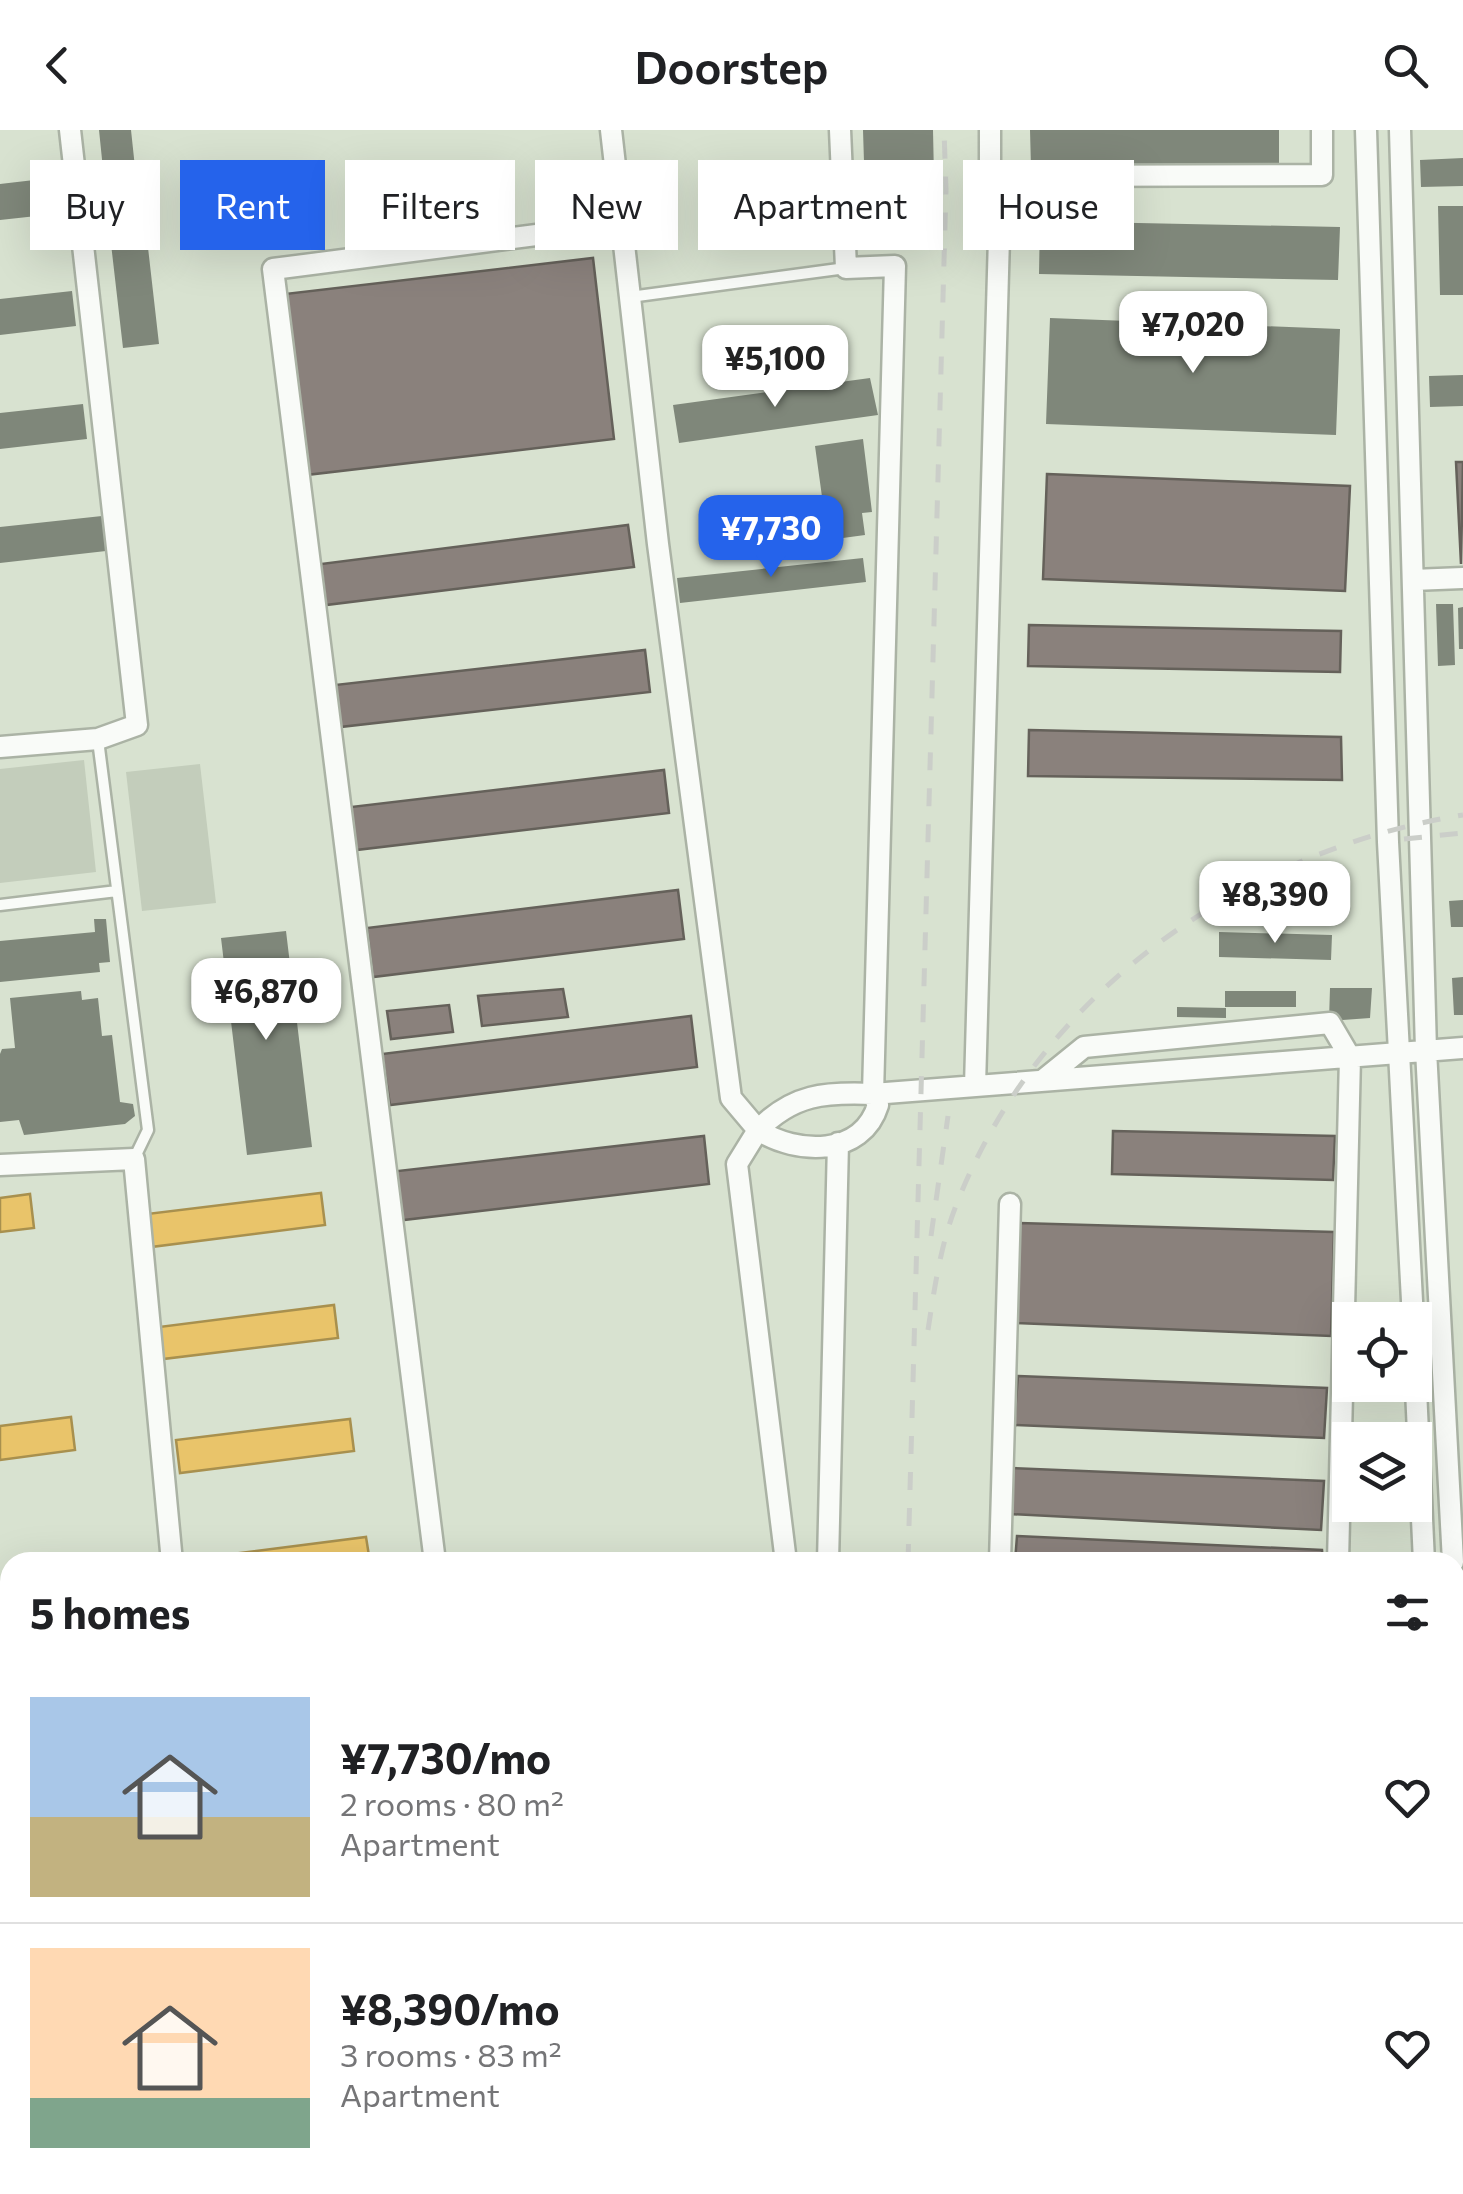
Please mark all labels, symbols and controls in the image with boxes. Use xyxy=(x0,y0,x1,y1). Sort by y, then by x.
icon: back xyxy=(30,38,85,93)
text: Doorstep xyxy=(634,38,829,93)
icon: search xyxy=(1378,38,1433,93)
chip: Buy xyxy=(30,160,160,250)
chip: Rent xyxy=(180,160,325,250)
chip: Filters xyxy=(345,160,515,250)
chip: New xyxy=(535,160,678,250)
chip: Apartment xyxy=(698,160,943,250)
chip: House xyxy=(963,160,1134,250)
pin: ¥7,020 xyxy=(1112,291,1274,376)
text: ¥7,020 xyxy=(1141,303,1245,343)
pin: ¥5,100 xyxy=(694,325,856,410)
text: ¥5,100 xyxy=(724,337,826,377)
pin: ¥7,730 xyxy=(690,495,852,580)
text: ¥7,730 xyxy=(720,507,822,547)
pin: ¥8,390 xyxy=(1194,861,1356,946)
text: ¥8,390 xyxy=(1221,873,1329,913)
pin: ¥6,870 xyxy=(185,958,347,1043)
text: ¥6,870 xyxy=(213,970,319,1010)
map controls xyxy=(1332,1302,1432,1522)
button: locate xyxy=(1332,1302,1432,1402)
button: layers xyxy=(1332,1422,1432,1522)
icon: filters xyxy=(1380,1585,1435,1640)
text: 5 homes xyxy=(30,1586,190,1638)
text: ¥7,730/mo xyxy=(340,1731,551,1783)
icon: home xyxy=(110,1737,230,1857)
icon: heart xyxy=(1380,1770,1435,1825)
text: 2 rooms · 80 m² xyxy=(340,1783,564,1823)
text: Apartment xyxy=(340,1823,500,1863)
text: ¥8,390/mo xyxy=(340,1982,560,2034)
icon: home xyxy=(110,1988,230,2108)
icon: heart xyxy=(1380,2021,1435,2076)
text: 3 rooms · 83 m² xyxy=(340,2034,562,2074)
text: Apartment xyxy=(340,2074,500,2114)

